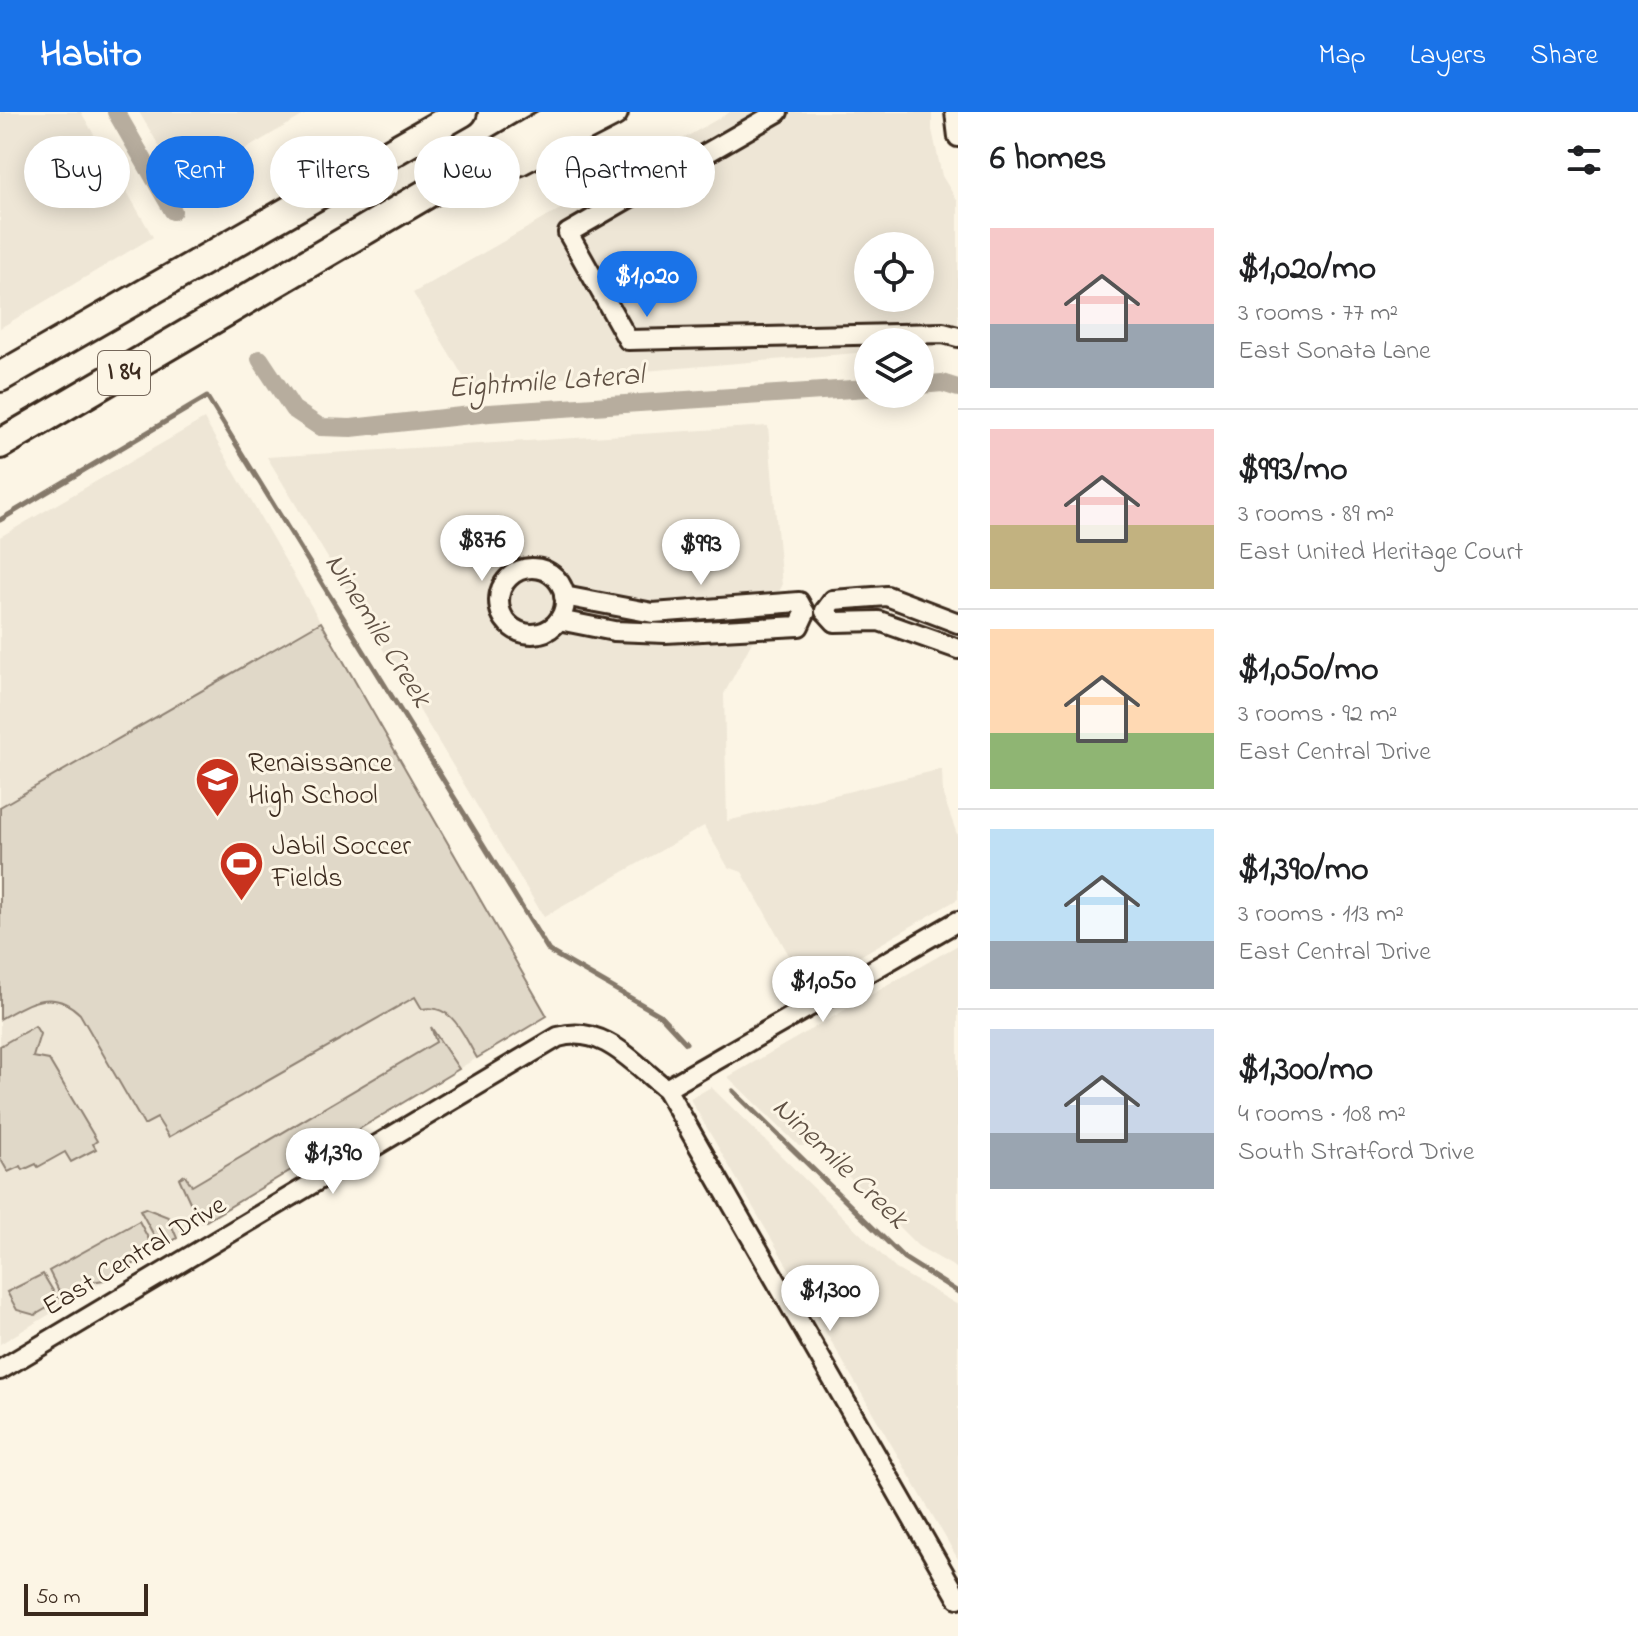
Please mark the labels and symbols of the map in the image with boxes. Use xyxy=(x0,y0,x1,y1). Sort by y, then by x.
pin: $1,020 xyxy=(582,251,712,319)
road number: I 84 xyxy=(98,351,150,395)
water label: Eightmile Lateral xyxy=(447,354,649,412)
pin: $876 xyxy=(435,515,529,583)
pin: $993 xyxy=(654,519,748,587)
water label: Ninemile Creek xyxy=(312,545,443,718)
place label: Renaissance High School xyxy=(248,744,393,817)
school or university icon: Renaissance High School xyxy=(193,756,241,819)
place label: Jabil Soccer Fields xyxy=(271,827,411,900)
sports icon: Jabil Soccer Fields xyxy=(217,839,265,902)
pin: $1,050 xyxy=(758,956,888,1024)
water label: Ninemile Creek xyxy=(761,1088,918,1242)
pin: $1,390 xyxy=(268,1128,398,1196)
street label: East Central Drive xyxy=(35,1186,235,1328)
pin: $1,300 xyxy=(765,1265,895,1333)
scale bar xyxy=(24,1580,148,1616)

